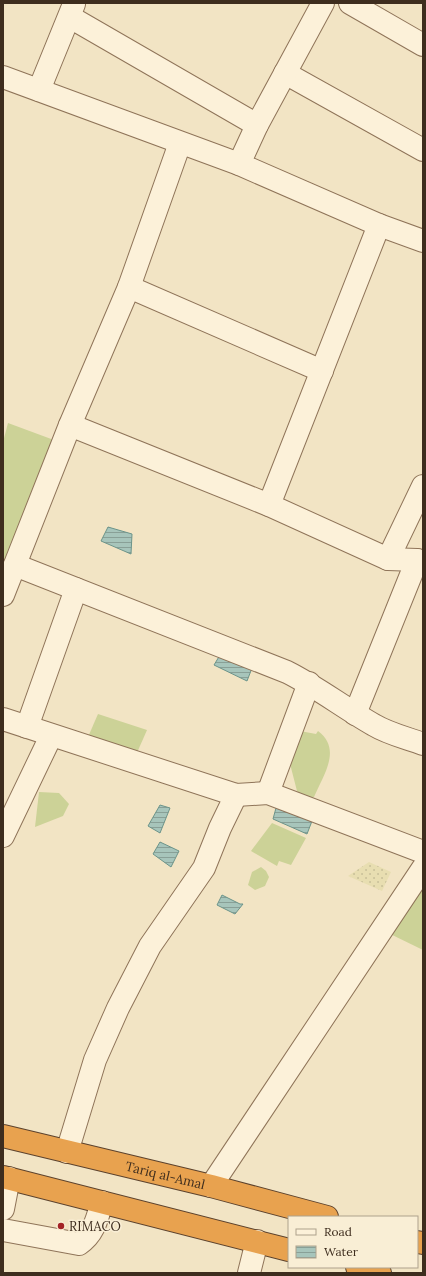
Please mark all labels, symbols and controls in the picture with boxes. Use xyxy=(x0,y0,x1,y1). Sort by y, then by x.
street label: Tariq al-Amal xyxy=(124,1158,207,1193)
legend xyxy=(288,1216,418,1268)
place label: RIMACO xyxy=(69,1218,121,1235)
marker: RIMACO xyxy=(56,1221,66,1231)
text: Road xyxy=(324,1224,352,1239)
text: Water xyxy=(324,1244,359,1259)

